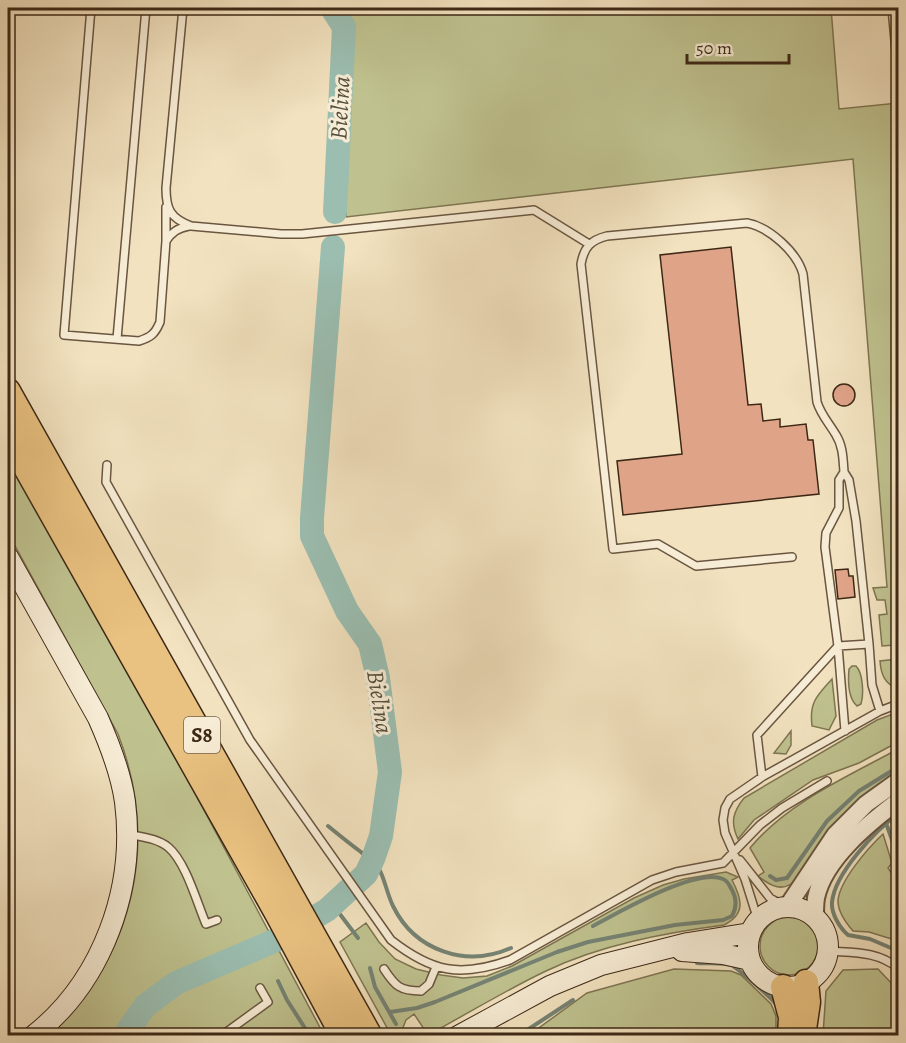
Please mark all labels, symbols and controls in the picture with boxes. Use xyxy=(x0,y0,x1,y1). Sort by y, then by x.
scale bar xyxy=(687,27,789,65)
text: 50 m xyxy=(696,36,732,60)
water label: Bielina xyxy=(322,75,358,141)
water label: Bielina xyxy=(359,668,401,736)
road number: S8 xyxy=(184,717,220,753)

